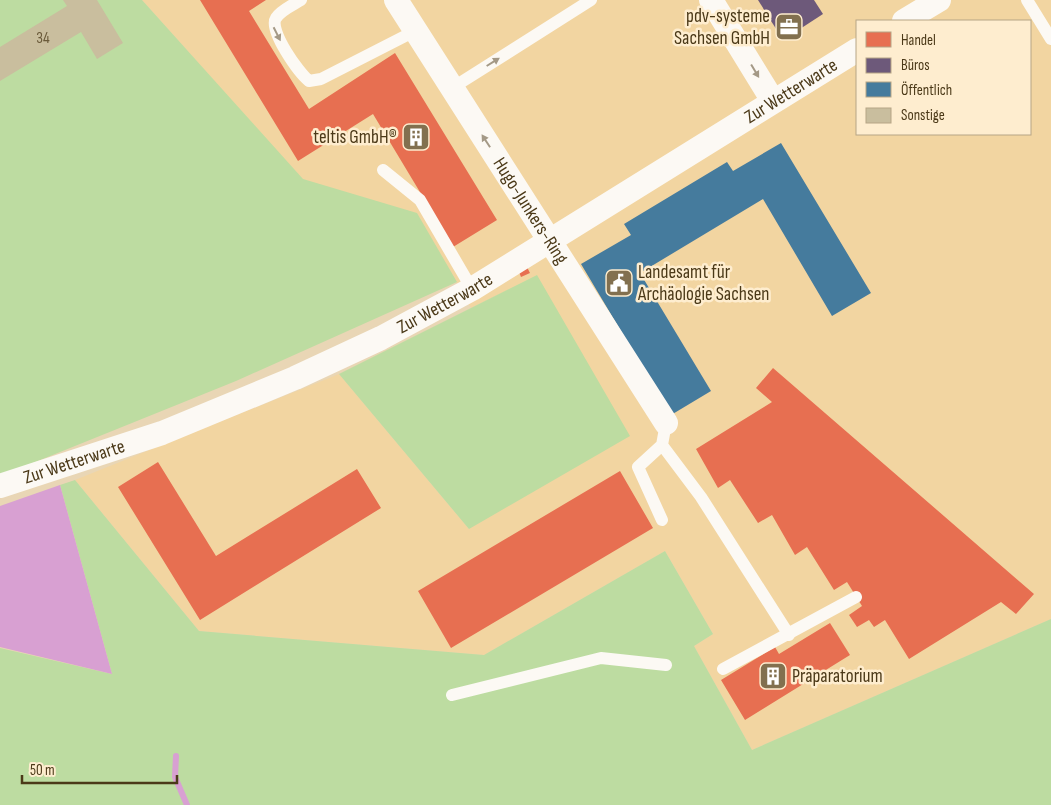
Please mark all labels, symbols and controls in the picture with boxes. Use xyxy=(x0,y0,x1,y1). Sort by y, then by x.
place label: pdv-systeme Sachsen GmbH xyxy=(674,5,770,50)
office icon: pdv-systeme Sachsen GmbH xyxy=(774,12,804,42)
legend xyxy=(856,20,1031,135)
one-way arrow xyxy=(273,27,282,42)
house number: 34 xyxy=(36,29,50,48)
text: Handel xyxy=(901,31,936,50)
street label: Zur Wetterwarte xyxy=(740,53,842,129)
text: Büros xyxy=(901,56,930,75)
one-way arrow xyxy=(487,58,500,67)
one-way arrow xyxy=(750,65,759,78)
text: Öffentlich xyxy=(901,81,952,100)
text: Sonstige xyxy=(901,106,945,125)
building icon: teltis GmbH® xyxy=(401,122,431,152)
place label: teltis GmbH® xyxy=(313,126,397,149)
one-way arrow xyxy=(481,134,491,147)
street label: Hugo-Junkers-Ring xyxy=(488,153,573,269)
place label: Landesamt für Archäologie Sachsen xyxy=(637,261,769,306)
street label: Zur Wetterwarte xyxy=(393,268,497,339)
public building icon: Landesamt für Archäologie Sachsen xyxy=(604,268,634,298)
street label: Zur Wetterwarte xyxy=(21,434,128,489)
building icon: Präparatorium xyxy=(758,661,788,691)
place label: Präparatorium xyxy=(792,665,883,688)
scale bar xyxy=(22,752,178,784)
text: 50 m xyxy=(30,761,55,780)

